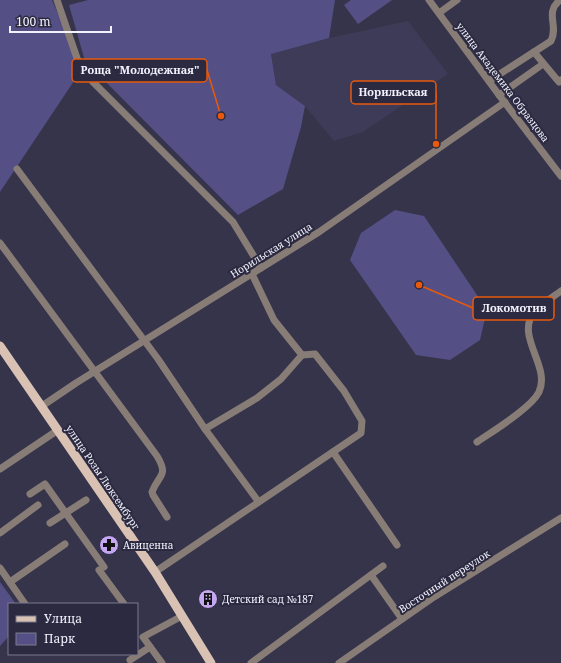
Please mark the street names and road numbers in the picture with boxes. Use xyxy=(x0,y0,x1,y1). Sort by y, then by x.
street label: улица Академика Образцова xyxy=(453,19,553,145)
street label: Норильская улица xyxy=(227,219,315,281)
street label: улица Розы Люксембург xyxy=(63,422,143,532)
street label: Восточный переулок xyxy=(396,546,492,616)

